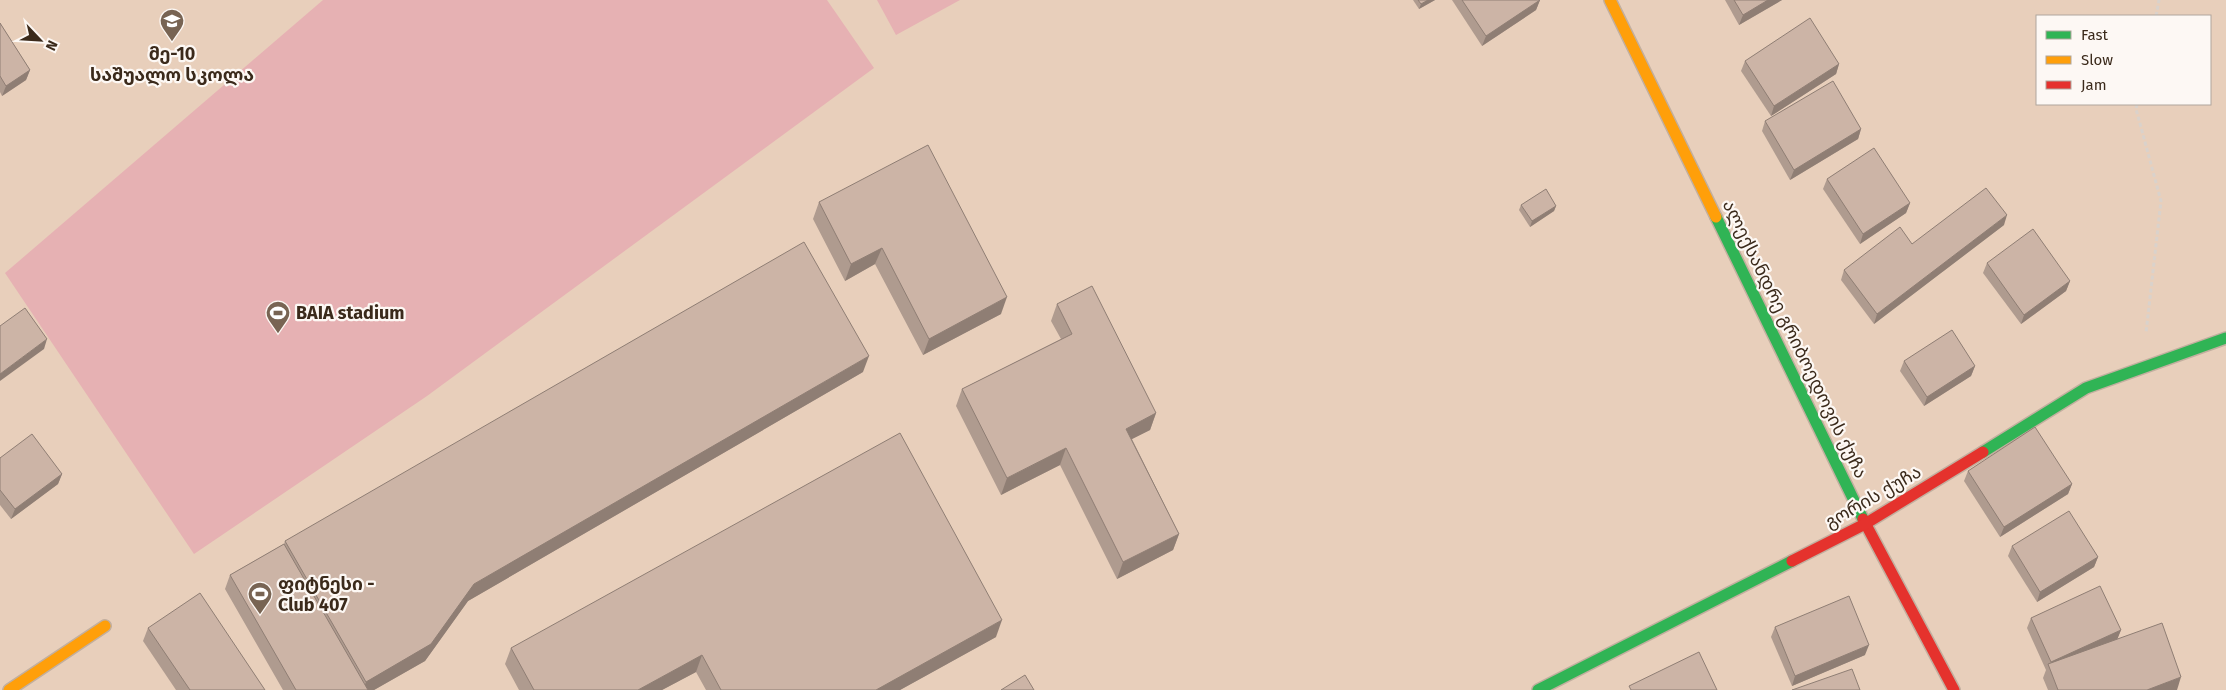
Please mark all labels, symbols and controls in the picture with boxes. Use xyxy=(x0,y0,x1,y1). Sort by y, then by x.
school or university icon: მე-10 საშუალო სკოლა xyxy=(159,8,185,42)
north arrow xyxy=(15,15,65,65)
legend xyxy=(2036,15,2211,105)
text: Fast xyxy=(2081,26,2108,44)
text: N xyxy=(42,37,61,53)
place label: მე-10 საშუალო სკოლა xyxy=(90,43,254,86)
text: Slow xyxy=(2081,51,2113,69)
text: Jam xyxy=(2081,76,2107,94)
street label: ალექსანდრე გრიბოედოვის ქუჩა xyxy=(1718,196,1872,482)
sports icon: BAIA stadium xyxy=(265,300,291,334)
place label: BAIA stadium xyxy=(296,302,404,324)
street label: გორის ქუჩა xyxy=(1821,461,1925,533)
place label: ფიტნესი - Club 407 xyxy=(278,573,374,616)
sports icon: ფიტნესი - Club 407 xyxy=(247,581,273,615)

